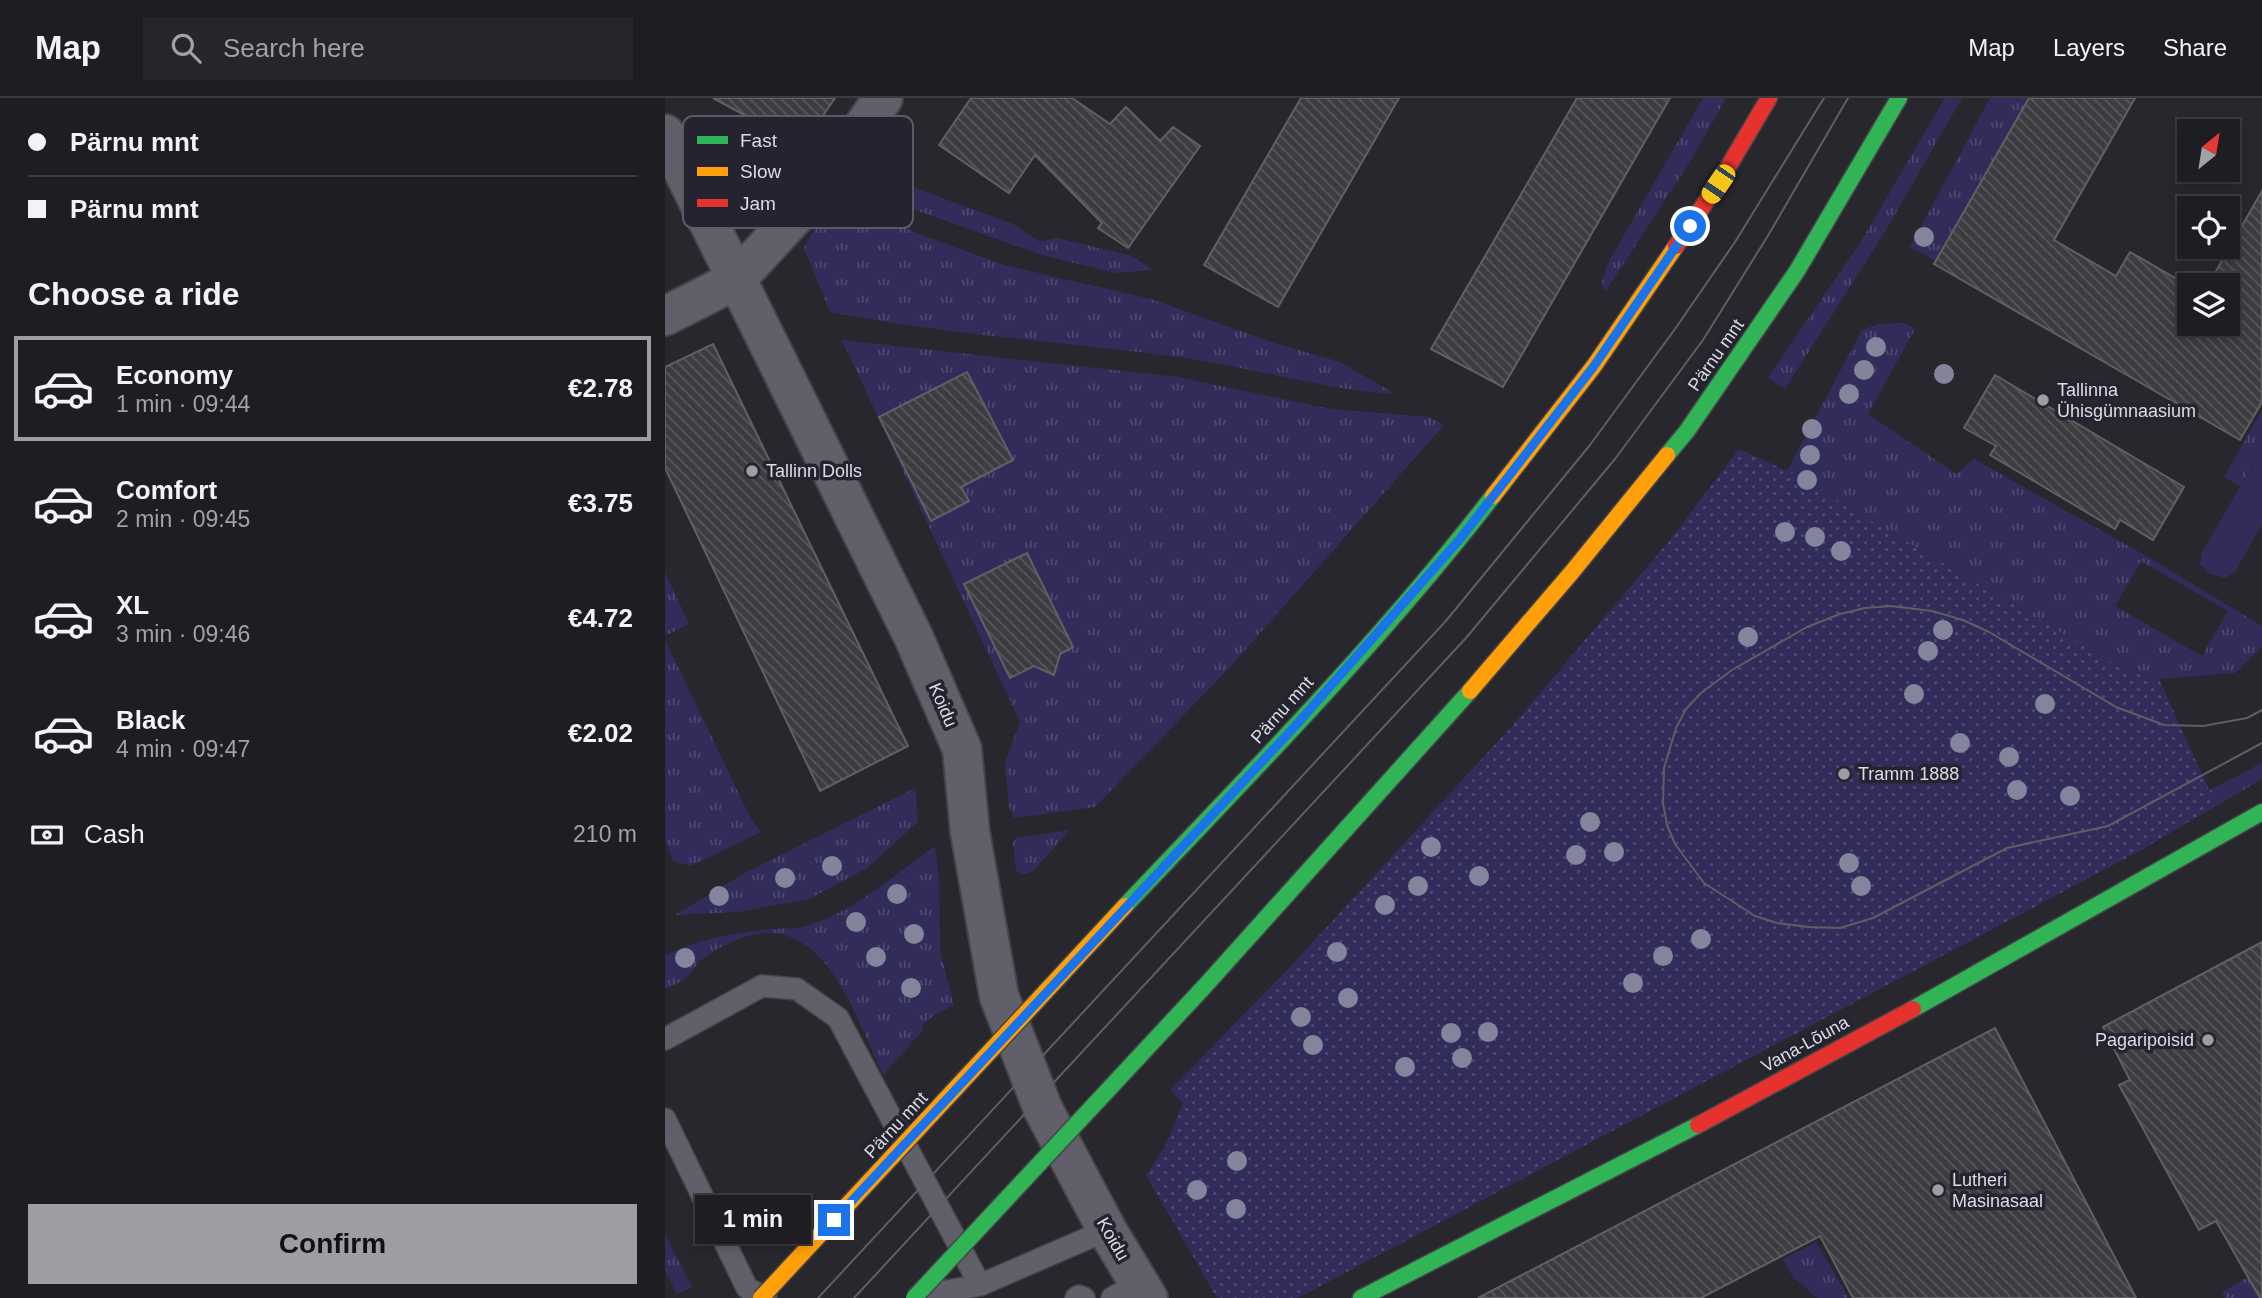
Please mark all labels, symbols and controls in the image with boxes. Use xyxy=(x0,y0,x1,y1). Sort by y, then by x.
search box xyxy=(143,17,633,80)
text: Map xyxy=(35,29,101,66)
icon: search xyxy=(167,29,205,67)
text: Search here xyxy=(223,33,365,63)
text: Map xyxy=(1968,34,2015,61)
text: Layers xyxy=(2053,34,2125,61)
text: Share xyxy=(2163,34,2227,61)
legend xyxy=(683,116,913,228)
north arrow xyxy=(2177,119,2240,182)
map controls xyxy=(2177,119,2240,336)
text: Pärnu mnt xyxy=(70,127,199,157)
text: Fast xyxy=(740,130,778,151)
text: Slow xyxy=(740,161,781,182)
car xyxy=(1698,161,1739,207)
text: Jam xyxy=(740,193,776,214)
text: Pärnu mnt xyxy=(70,194,199,224)
button: locate xyxy=(2177,196,2240,259)
route start xyxy=(1674,210,1706,242)
button: layers xyxy=(2177,273,2240,336)
text: Choose a ride xyxy=(28,276,240,312)
street label: Pärnu mnt xyxy=(1684,315,1748,395)
icon: car xyxy=(32,357,95,420)
text: Economy xyxy=(116,360,233,390)
text: €2.78 xyxy=(568,373,633,403)
place label: Tallinna Ühisgümnaasium xyxy=(2057,380,2196,421)
text: 1 min · 09:44 xyxy=(116,391,250,417)
marker: Tallinna Ühisgümnaasium xyxy=(2035,392,2051,408)
place label: Tallinn Dolls xyxy=(766,461,862,481)
marker: Tallinn Dolls xyxy=(744,463,760,479)
icon: car xyxy=(32,472,95,535)
text: Comfort xyxy=(116,475,217,505)
text: €3.75 xyxy=(568,488,633,518)
text: 2 min · 09:45 xyxy=(116,506,250,532)
icon: car xyxy=(32,587,95,650)
text: XL xyxy=(116,590,149,620)
text: €4.72 xyxy=(568,603,633,633)
text: 3 min · 09:46 xyxy=(116,621,250,647)
street label: Pärnu mnt xyxy=(1247,672,1317,748)
street label: Koidu xyxy=(925,680,961,730)
icon: car xyxy=(32,702,95,765)
text: Black xyxy=(116,705,185,735)
text: €2.02 xyxy=(568,718,633,748)
text: 4 min · 09:47 xyxy=(116,736,250,762)
place label: Tramm 1888 xyxy=(1858,764,1959,784)
marker: Tramm 1888 xyxy=(1836,766,1852,782)
icon: cash xyxy=(28,816,66,854)
text: Cash xyxy=(84,819,145,849)
text: 210 m xyxy=(573,821,637,847)
street label: Vana-Lõuna xyxy=(1758,1011,1853,1076)
place label: Pagaripoisid xyxy=(2095,1030,2194,1050)
marker: Pagaripoisid xyxy=(2200,1032,2216,1048)
street label: Pärnu mnt xyxy=(860,1088,932,1162)
place label: Lutheri Masinasaal xyxy=(1952,1170,2043,1211)
marker: Lutheri Masinasaal xyxy=(1930,1182,1946,1198)
callout: 1 min xyxy=(694,1196,809,1244)
button: Confirm xyxy=(28,1204,637,1284)
route end xyxy=(818,1204,850,1236)
text: 1 min xyxy=(723,1206,783,1232)
street label: Koidu xyxy=(1093,1214,1133,1264)

